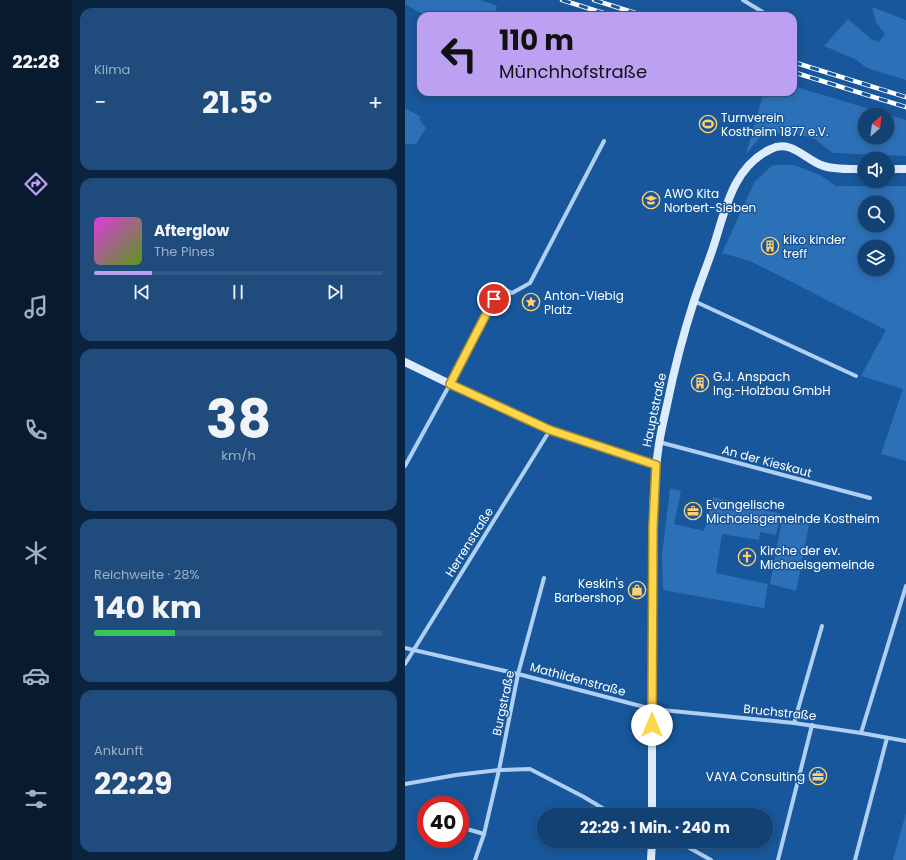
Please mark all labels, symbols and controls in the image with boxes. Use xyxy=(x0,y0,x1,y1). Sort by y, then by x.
text: 110 m xyxy=(499,21,574,60)
icon: left xyxy=(433,28,485,80)
text: 22:28 xyxy=(12,49,60,74)
text: Münchhofstraße xyxy=(499,59,647,84)
text: Klima xyxy=(94,60,130,79)
text: 21.5° xyxy=(202,81,272,124)
text: − xyxy=(94,87,106,118)
text: + xyxy=(368,87,383,118)
north arrow xyxy=(858,108,894,144)
map controls xyxy=(858,108,894,276)
place label: Turnverein Kostheim 1877 e.V. xyxy=(721,109,828,140)
sports icon: Turnverein Kostheim 1877 e.V. xyxy=(698,114,718,134)
button: sound xyxy=(858,152,894,188)
icon: directions xyxy=(22,170,50,198)
place label: AWO Kita Norbert-Sieben xyxy=(664,185,756,216)
school or university icon: AWO Kita Norbert-Sieben xyxy=(641,190,661,210)
button: search xyxy=(858,196,894,232)
text: Afterglow xyxy=(154,220,229,241)
place label: kiko kinder treff xyxy=(783,231,847,262)
building icon: kiko kinder treff xyxy=(760,236,780,256)
button: layers xyxy=(858,240,894,276)
text: The Pines xyxy=(154,242,215,261)
icon: previous xyxy=(131,281,153,303)
icon: pause xyxy=(227,281,249,303)
icon: next xyxy=(324,281,346,303)
pin xyxy=(477,282,511,316)
place label: Anton-Viebig Platz xyxy=(544,287,624,318)
icon: arrive xyxy=(483,288,505,310)
place icon: Anton-Viebig Platz xyxy=(521,292,541,312)
icon: music xyxy=(22,293,50,321)
place label: G.J. Anspach Ing.-Holzbau GmbH xyxy=(713,368,831,399)
street label: Hauptstraße xyxy=(638,371,670,449)
building icon: G.J. Anspach Ing.-Holzbau GmbH xyxy=(690,373,710,393)
text: 38 xyxy=(206,383,271,456)
icon: phone xyxy=(22,416,50,444)
street label: An der Kieskaut xyxy=(720,441,814,481)
text: km/h xyxy=(221,446,256,465)
place label: Evangelische Michaelsgemeinde Kostheim xyxy=(706,496,880,527)
office icon: Evangelische Michaelsgemeinde Kostheim xyxy=(683,501,703,521)
street label: Herrenstraße xyxy=(441,504,497,580)
icon: climate xyxy=(22,539,50,567)
place label: Kirche der ev. Michaelsgemeinde xyxy=(760,542,875,573)
church icon: Kirche der ev. Michaelsgemeinde xyxy=(737,547,757,567)
text: Reichweite · 28% xyxy=(94,565,199,584)
place label: Keskin's Barbershop xyxy=(554,575,624,606)
shop icon: Keskin's Barbershop xyxy=(627,580,647,600)
text: 140 km xyxy=(94,586,202,629)
street label: Mathildenstraße xyxy=(528,658,628,700)
icon: car xyxy=(22,662,50,690)
street label: Burgstraße xyxy=(488,669,518,737)
street label: Bruchstraße xyxy=(743,700,817,724)
position arrow xyxy=(631,704,673,746)
text: Ankunft xyxy=(94,741,143,760)
text: 22:29 xyxy=(94,762,172,805)
office icon: VAYA Consulting xyxy=(808,766,828,786)
place label: VAYA Consulting xyxy=(706,768,805,785)
icon: filters xyxy=(22,785,50,813)
speed limit sign: 40 xyxy=(417,796,469,848)
text: 22:29 · 1 Min. · 240 m xyxy=(580,817,730,838)

